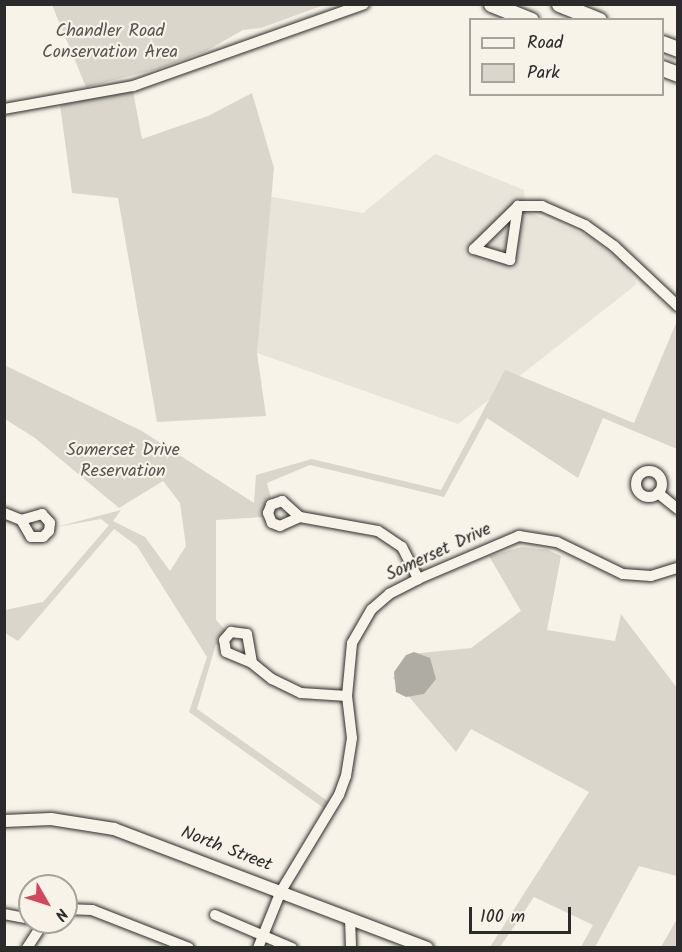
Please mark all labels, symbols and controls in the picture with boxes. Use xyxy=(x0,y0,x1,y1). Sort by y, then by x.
legend xyxy=(469,18,664,96)
park label: Chandler Road Conservation Area xyxy=(42,22,178,64)
text: Road xyxy=(527,29,563,58)
text: Park xyxy=(527,59,560,88)
park label: Somerset Drive Reservation xyxy=(66,441,180,484)
street label: Somerset Drive xyxy=(383,519,495,587)
street label: North Street xyxy=(177,823,275,877)
north arrow xyxy=(18,874,78,934)
scale bar xyxy=(472,895,574,933)
text: N xyxy=(48,903,74,926)
text: 100 m xyxy=(480,903,525,932)

